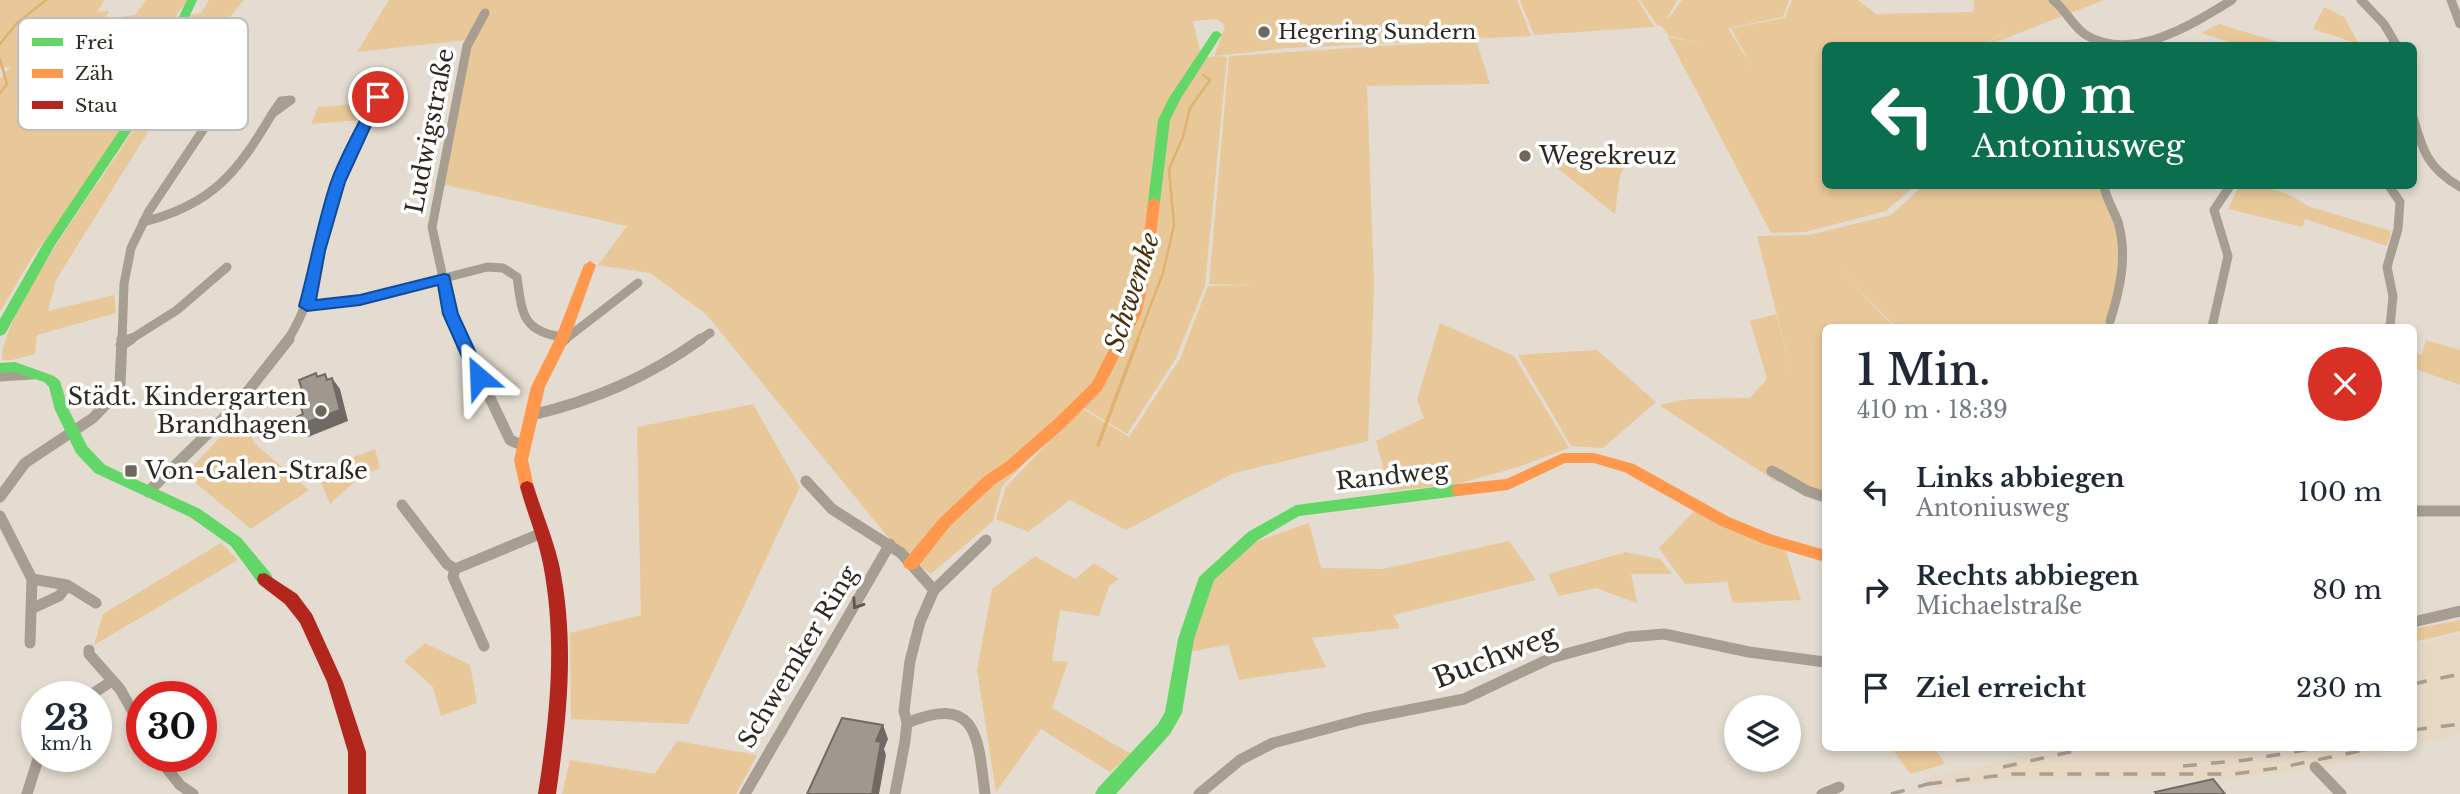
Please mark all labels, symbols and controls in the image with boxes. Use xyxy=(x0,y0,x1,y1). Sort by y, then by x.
legend xyxy=(18,18,248,130)
place label: Hegering Sundern xyxy=(1278,19,1476,45)
marker: Hegering Sundern xyxy=(1256,24,1272,40)
text: Frei xyxy=(75,31,114,54)
street label: Ludwigstraße xyxy=(399,46,460,216)
text: Zäh xyxy=(75,62,113,85)
text: 100 m xyxy=(1972,65,2135,126)
pin xyxy=(348,67,408,127)
icon: left xyxy=(1857,70,1948,161)
icon: arrive xyxy=(359,78,397,116)
text: Stau xyxy=(75,94,118,117)
text: Antoniusweg xyxy=(1972,126,2185,166)
place label: Wegekreuz xyxy=(1538,141,1676,170)
marker: Wegekreuz xyxy=(1517,148,1533,164)
water label: Schwemke xyxy=(1098,228,1166,356)
position arrow xyxy=(442,340,516,414)
text: 1 Min. xyxy=(1857,344,1990,396)
button: close xyxy=(2308,347,2382,421)
place label: Städt. Kindergarten Brandhagen xyxy=(67,382,307,439)
text: 410 m · 18:39 xyxy=(1857,396,2008,424)
marker: Städt. Kindergarten Brandhagen xyxy=(313,403,329,419)
street label: Randweg xyxy=(1334,455,1450,496)
place label: Von-Galen-Straße xyxy=(144,456,368,485)
text: Links abbiegen xyxy=(1916,462,2125,494)
marker: Von-Galen-Straße xyxy=(123,463,139,479)
icon: left xyxy=(1857,473,1895,511)
text: 100 m xyxy=(2298,476,2382,508)
text: Antoniusweg xyxy=(1916,494,2069,522)
street label: Schwemker Ring xyxy=(732,560,864,753)
text: Rechts abbiegen xyxy=(1916,560,2139,592)
icon: right xyxy=(1857,571,1895,609)
text: 80 m xyxy=(2312,574,2382,606)
text: Michaelstraße xyxy=(1916,592,2082,620)
one-way arrow xyxy=(852,596,865,609)
street label: Buchweg xyxy=(1428,616,1563,696)
icon: arrive xyxy=(1857,669,1895,707)
text: Ziel erreicht xyxy=(1916,672,2086,704)
text: 230 m xyxy=(2296,672,2382,704)
speed limit sign: 30 xyxy=(126,681,217,772)
map controls xyxy=(1724,695,1801,772)
button: layers xyxy=(1724,695,1801,772)
text: 23 xyxy=(44,696,89,739)
text: km/h xyxy=(41,733,92,755)

